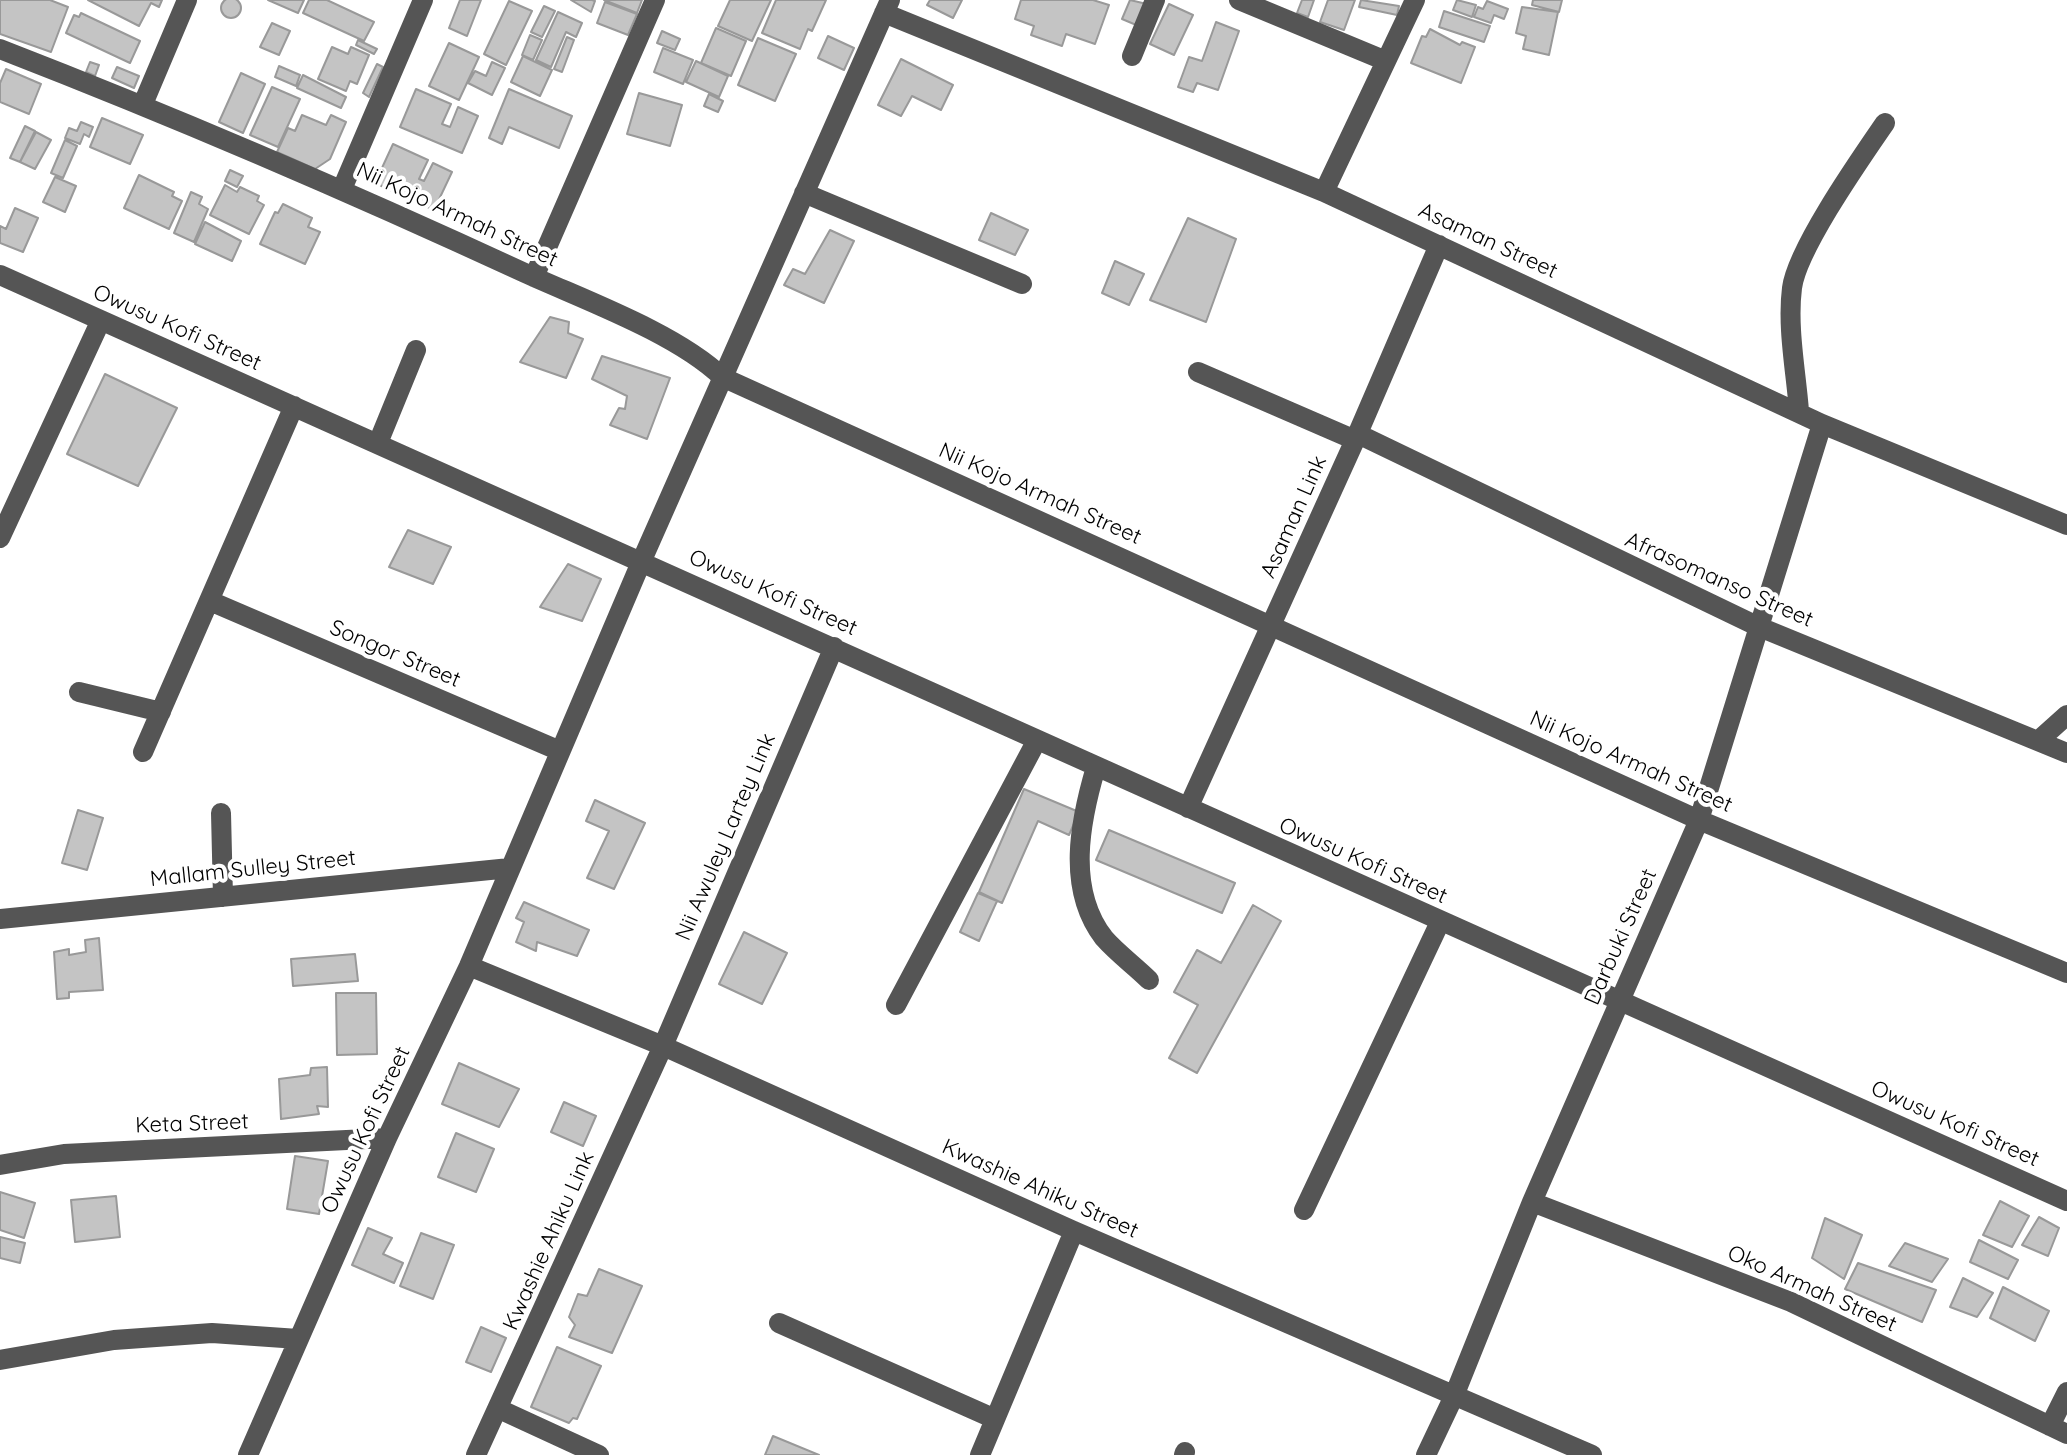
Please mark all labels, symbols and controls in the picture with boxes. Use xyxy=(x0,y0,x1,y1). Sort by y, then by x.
street label: Nii Kojo Armah Street xyxy=(352,157,562,273)
street label: Asaman Street xyxy=(1414,197,1562,285)
street label: Owusu Kofi Street xyxy=(89,279,265,377)
street label: Nii Kojo Armah Street xyxy=(935,437,1145,551)
street label: Asaman Link xyxy=(1255,452,1333,582)
street label: Afrasomanso Street xyxy=(1621,527,1817,633)
street label: Owusu Kofi Street xyxy=(685,544,861,642)
street label: Songor Street xyxy=(326,615,464,693)
street label: Nii Kojo Armah Street xyxy=(1526,705,1736,819)
street label: Nii Awuley Lartey Link xyxy=(670,729,782,945)
street label: Owusu Kofi Street xyxy=(1275,812,1451,910)
street label: Mallam Sulley Street xyxy=(149,845,357,893)
street label: Darbuki Street xyxy=(1579,865,1663,1009)
street label: Owusu Kofi Street xyxy=(316,1042,416,1218)
street label: Owusu Kofi Street xyxy=(1867,1075,2043,1173)
street label: Keta Street xyxy=(135,1109,249,1139)
street label: Kwashie Ahiku Street xyxy=(938,1134,1142,1244)
street label: Kwashie Ahiku Link xyxy=(498,1147,600,1335)
street label: Oko Armah Street xyxy=(1723,1240,1901,1338)

